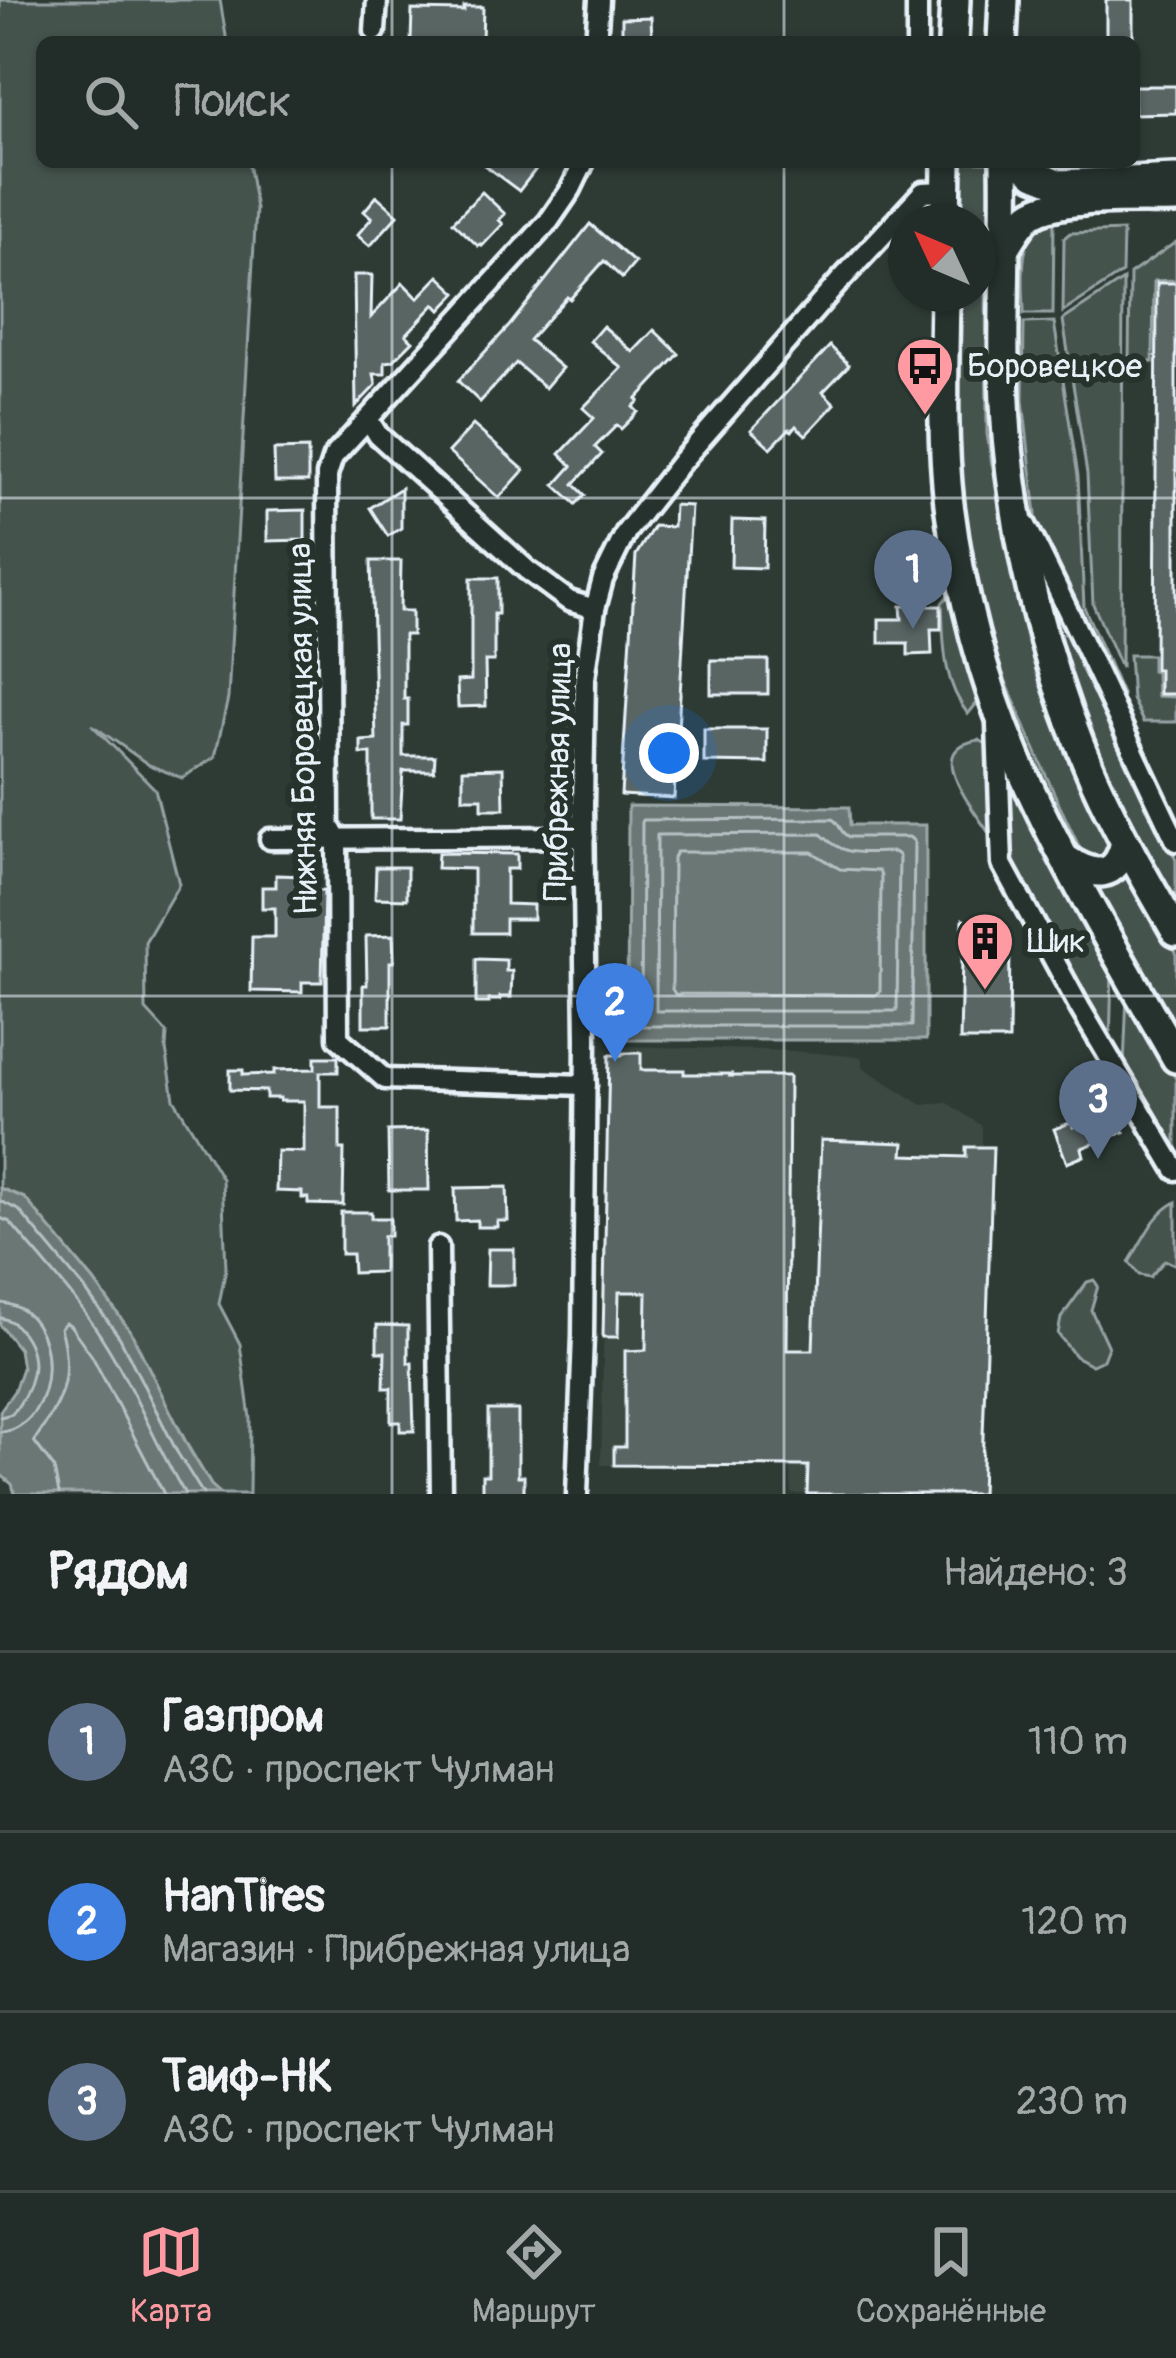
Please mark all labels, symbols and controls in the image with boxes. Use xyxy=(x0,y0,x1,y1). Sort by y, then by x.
search box xyxy=(36,36,1140,168)
icon: search xyxy=(78,69,144,135)
text: Поиск xyxy=(174,74,291,130)
north arrow xyxy=(888,204,996,312)
bus stop icon: Боровецкое xyxy=(894,335,956,417)
place label: Боровецкое xyxy=(967,346,1142,387)
pin: 1 xyxy=(874,530,952,629)
street label: Нижняя Боровецкая улица xyxy=(279,542,327,916)
street label: Прибрежная улица xyxy=(535,642,581,902)
your location xyxy=(639,723,699,783)
building icon: Шик xyxy=(954,910,1016,992)
place label: Шик xyxy=(1027,921,1086,962)
pin: 2 xyxy=(576,963,654,1062)
pin: 3 xyxy=(1059,1060,1137,1159)
text: Рядом xyxy=(48,1540,189,1604)
text: Найдено: 3 xyxy=(943,1548,1128,1597)
text: Газпром xyxy=(162,1689,324,1745)
text: 1 xyxy=(79,1717,95,1766)
text: 110 m xyxy=(1028,1717,1128,1766)
text: АЗС · проспект Чулман xyxy=(162,1745,554,1794)
text: HanTires xyxy=(162,1869,325,1925)
text: 2 xyxy=(76,1897,98,1946)
text: 120 m xyxy=(1021,1897,1128,1946)
text: Магазин · Прибрежная улица xyxy=(162,1925,630,1974)
text: Таиф-НК xyxy=(162,2049,333,2105)
text: 3 xyxy=(76,2077,98,2126)
text: 230 m xyxy=(1016,2077,1128,2126)
text: АЗС · проспект Чулман xyxy=(162,2105,554,2154)
tab: Карта xyxy=(130,2219,212,2332)
tab: Маршрут xyxy=(472,2219,596,2332)
tab: Сохранённые xyxy=(856,2219,1046,2332)

